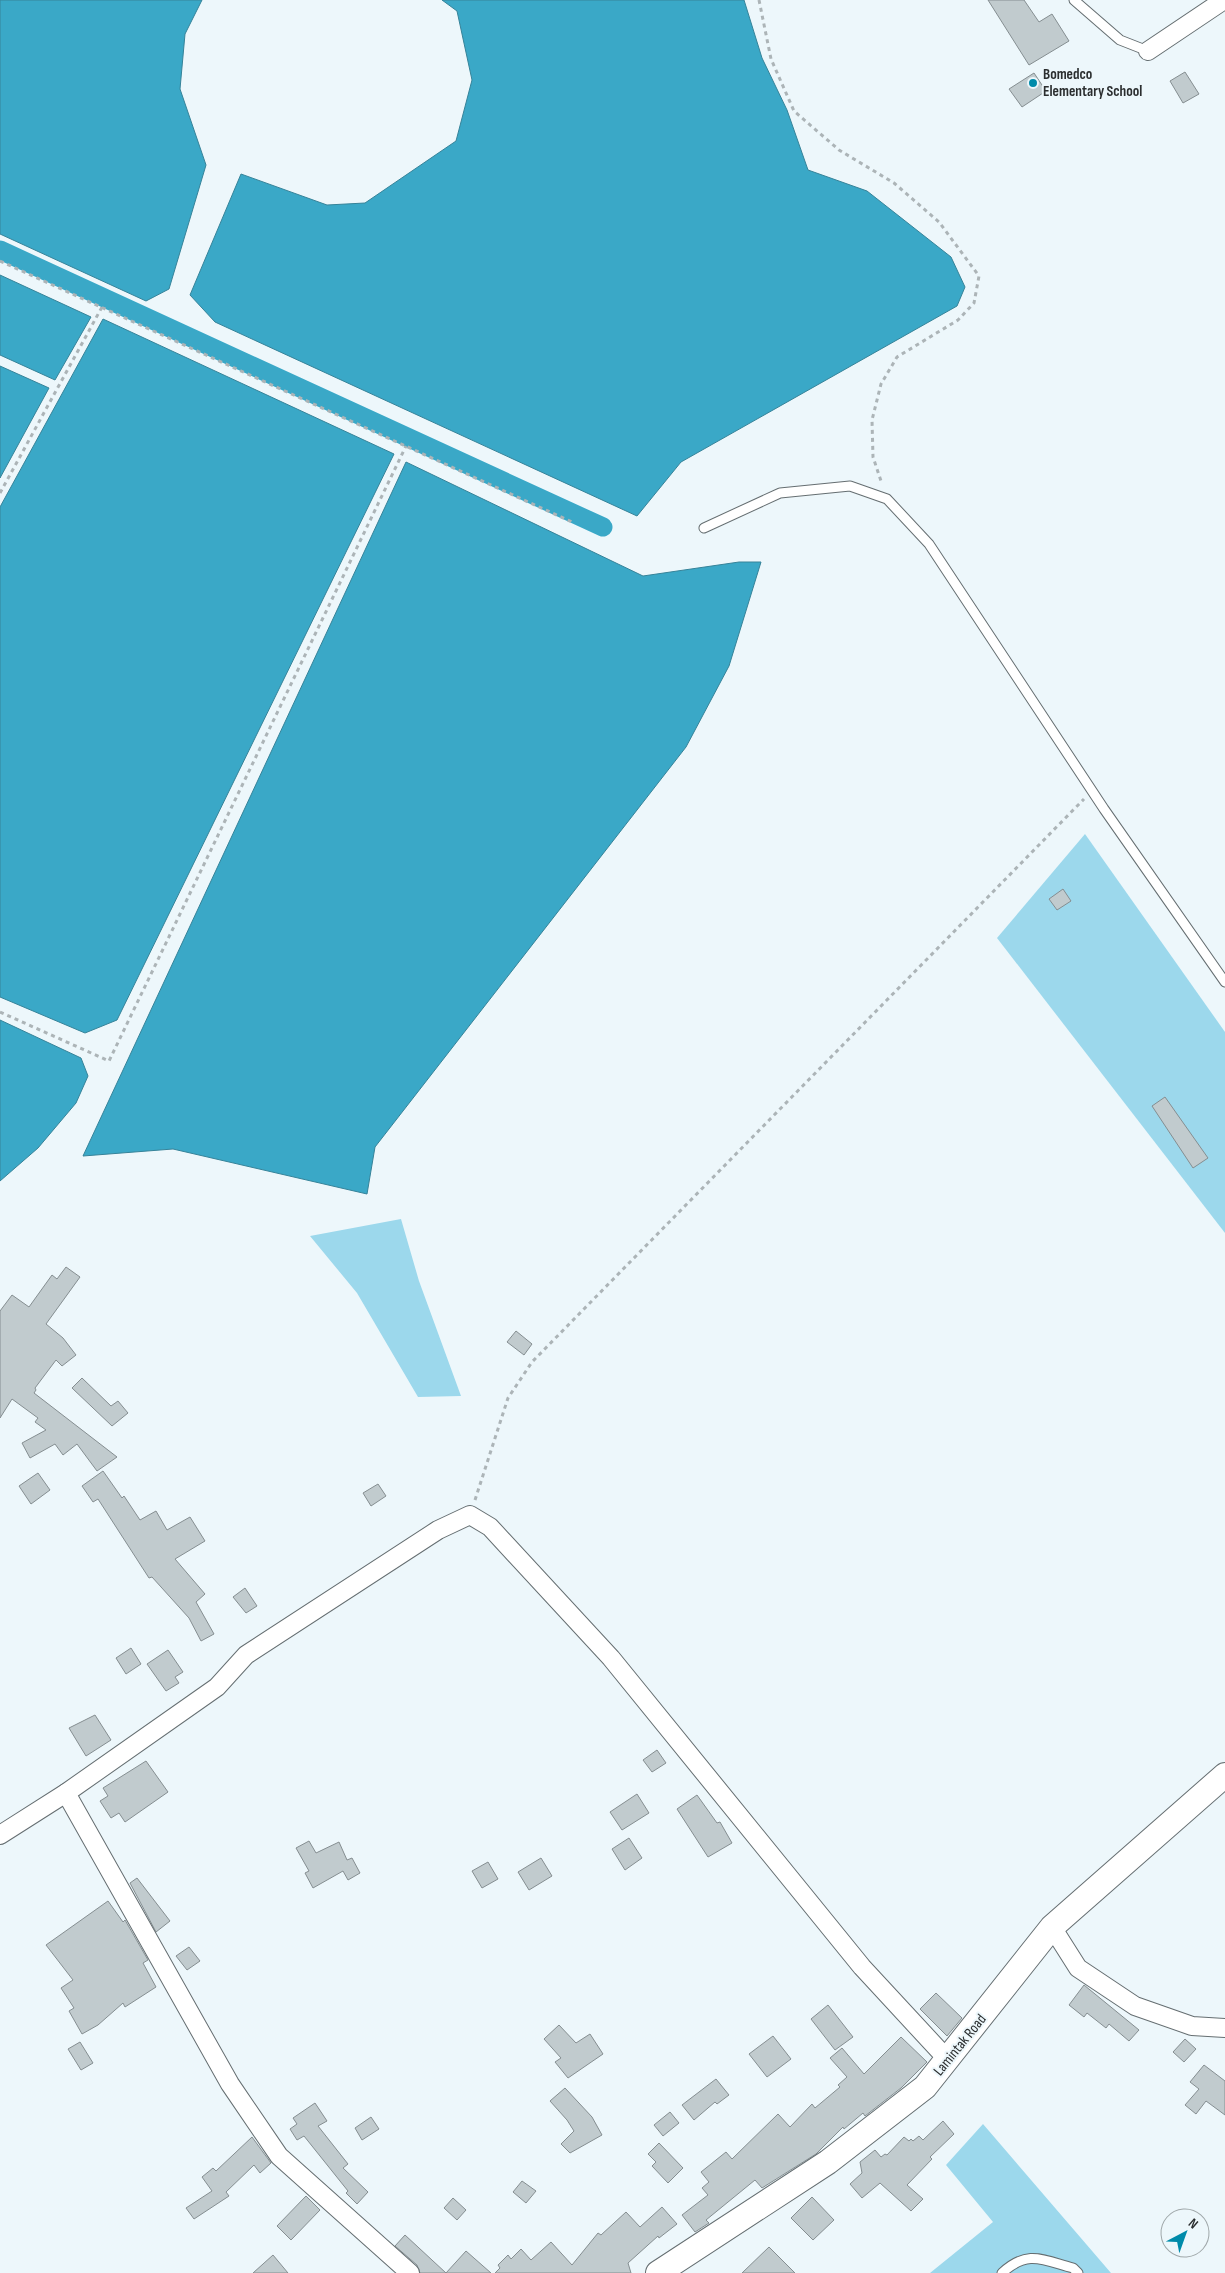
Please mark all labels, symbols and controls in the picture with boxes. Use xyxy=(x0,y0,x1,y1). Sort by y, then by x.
place label: Bomedco Elementary School xyxy=(1043,65,1142,101)
marker: Bomedco Elementary School xyxy=(1027,77,1039,89)
street label: Lamintak Road xyxy=(929,2010,991,2080)
north arrow xyxy=(1160,2208,1210,2258)
text: N xyxy=(1185,2215,1202,2232)

